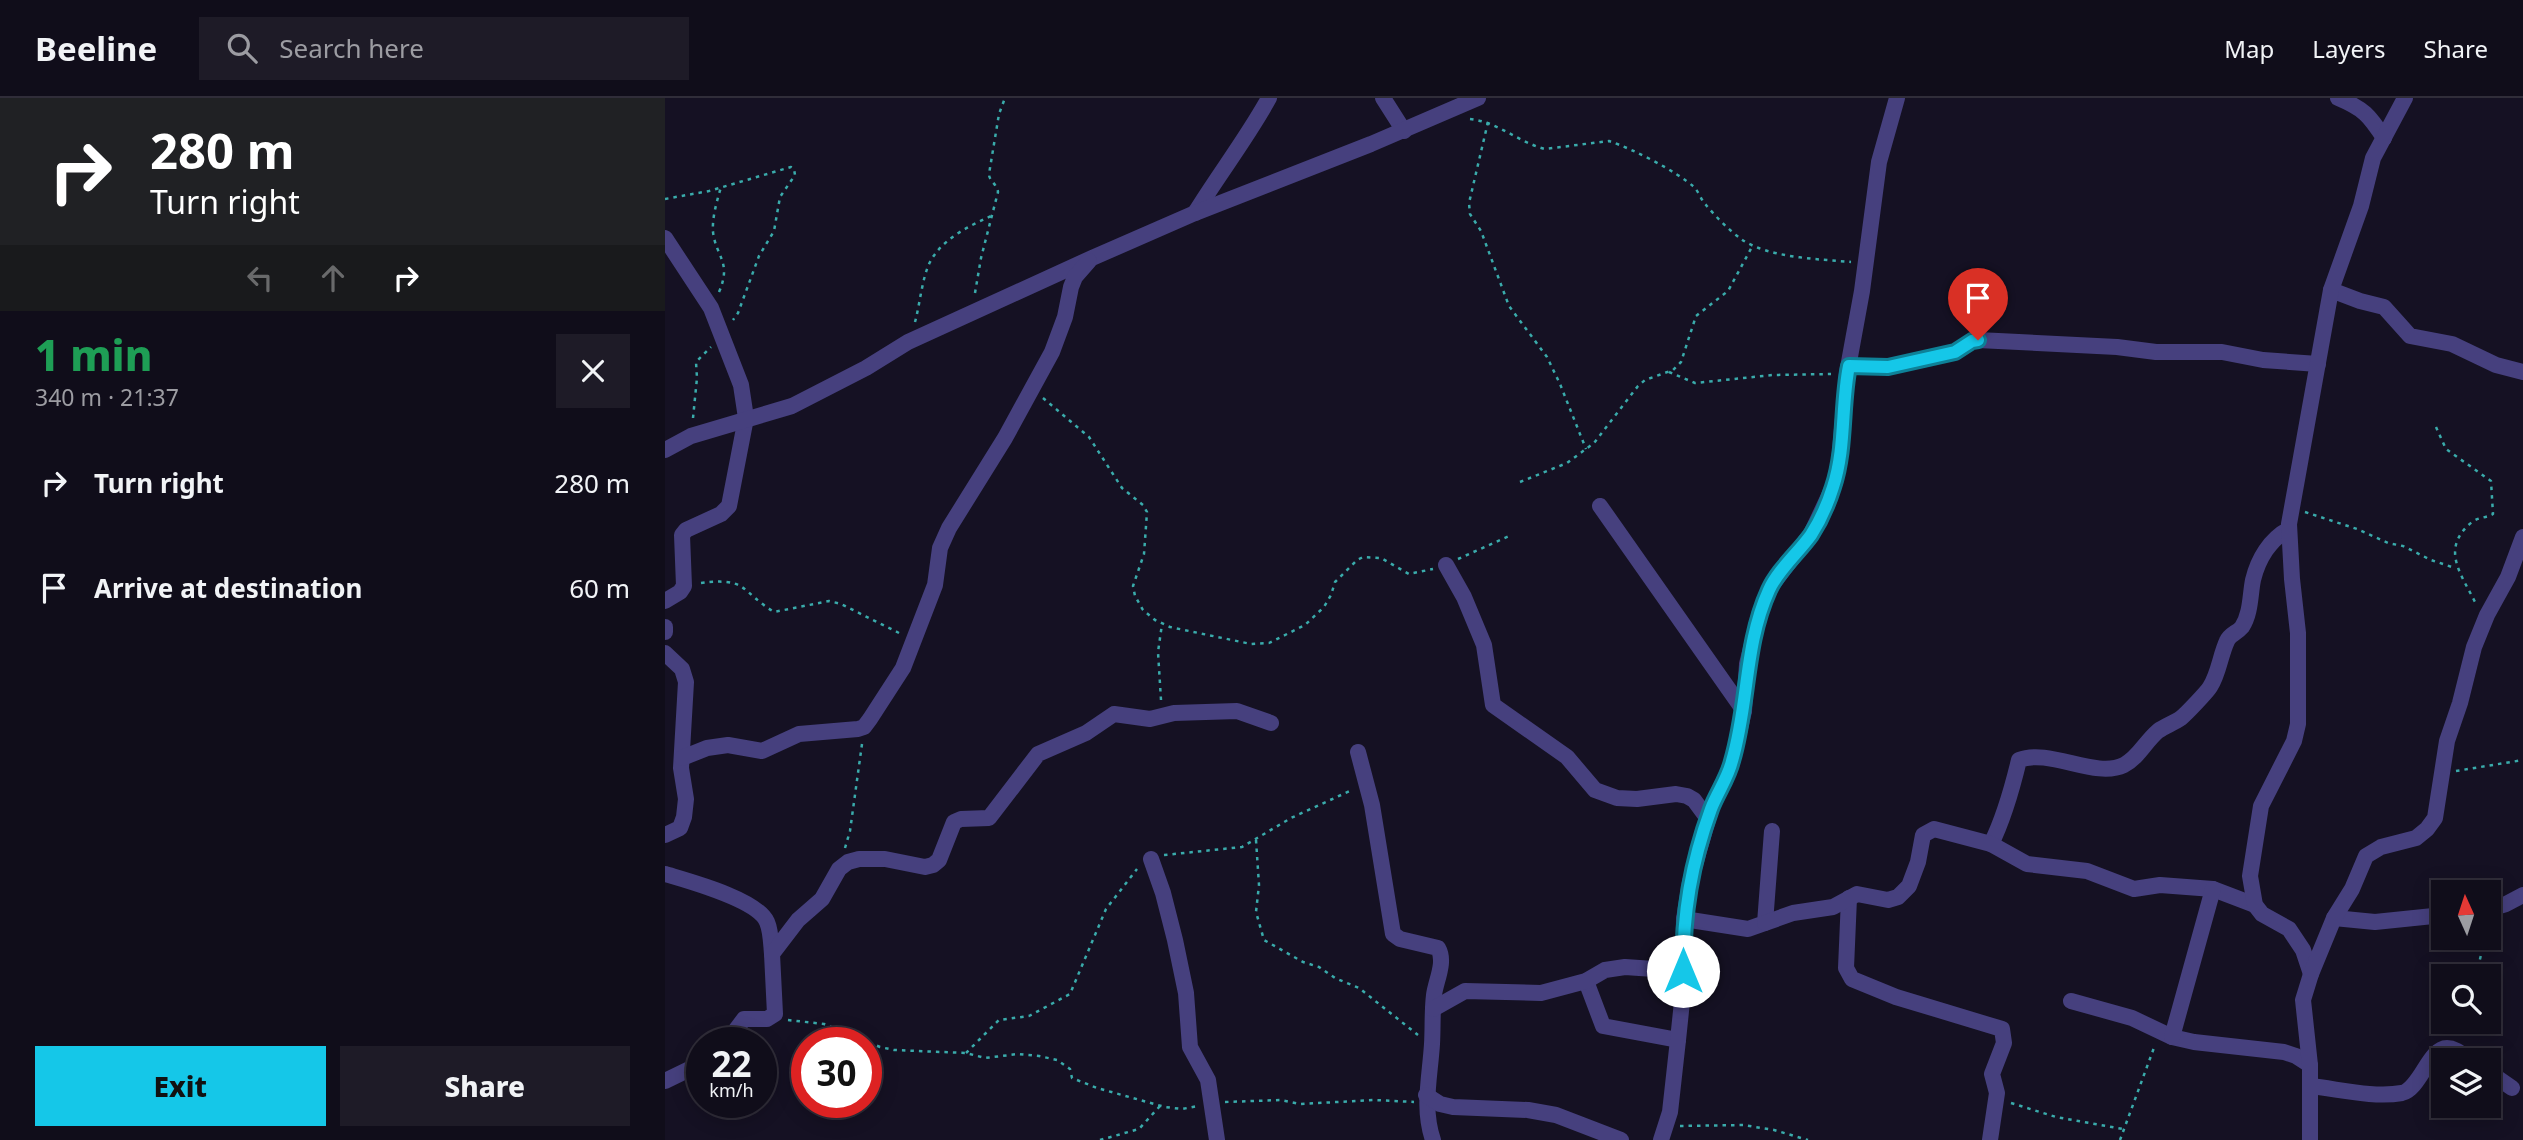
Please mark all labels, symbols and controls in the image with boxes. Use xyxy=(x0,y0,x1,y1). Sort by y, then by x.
search box xyxy=(199,17,689,80)
text: Beeline xyxy=(35,26,157,71)
icon: search xyxy=(223,29,261,67)
text: Search here xyxy=(279,30,424,66)
text: Map xyxy=(2224,32,2274,65)
text: Layers xyxy=(2312,32,2386,65)
text: Share xyxy=(2424,32,2488,65)
text: 280 m xyxy=(150,117,295,183)
icon: right xyxy=(35,126,126,217)
text: Turn right xyxy=(150,180,300,223)
icon: left xyxy=(241,259,279,297)
icon: ahead xyxy=(314,259,352,297)
icon: right xyxy=(387,259,425,297)
pin xyxy=(1948,268,2008,340)
icon: arrive xyxy=(1959,279,1997,317)
text: 1 min xyxy=(35,326,152,383)
button: close xyxy=(556,334,630,408)
text: 340 m · 21:37 xyxy=(35,381,179,413)
icon: right xyxy=(35,464,73,502)
text: Turn right xyxy=(94,465,224,501)
text: 280 m xyxy=(554,465,630,501)
icon: arrive xyxy=(35,569,73,607)
text: Arrive at destination xyxy=(94,570,363,606)
text: 60 m xyxy=(569,570,630,606)
north arrow xyxy=(2431,880,2501,950)
map controls xyxy=(2431,880,2501,1118)
position arrow xyxy=(1646,934,1720,1008)
button: search xyxy=(2431,964,2501,1034)
speed limit sign: 30 xyxy=(791,1027,882,1118)
text: 22 xyxy=(711,1040,752,1087)
button: Exit xyxy=(35,1046,326,1126)
button: Share xyxy=(340,1046,630,1126)
button: layers xyxy=(2431,1048,2501,1118)
text: km/h xyxy=(709,1078,754,1102)

